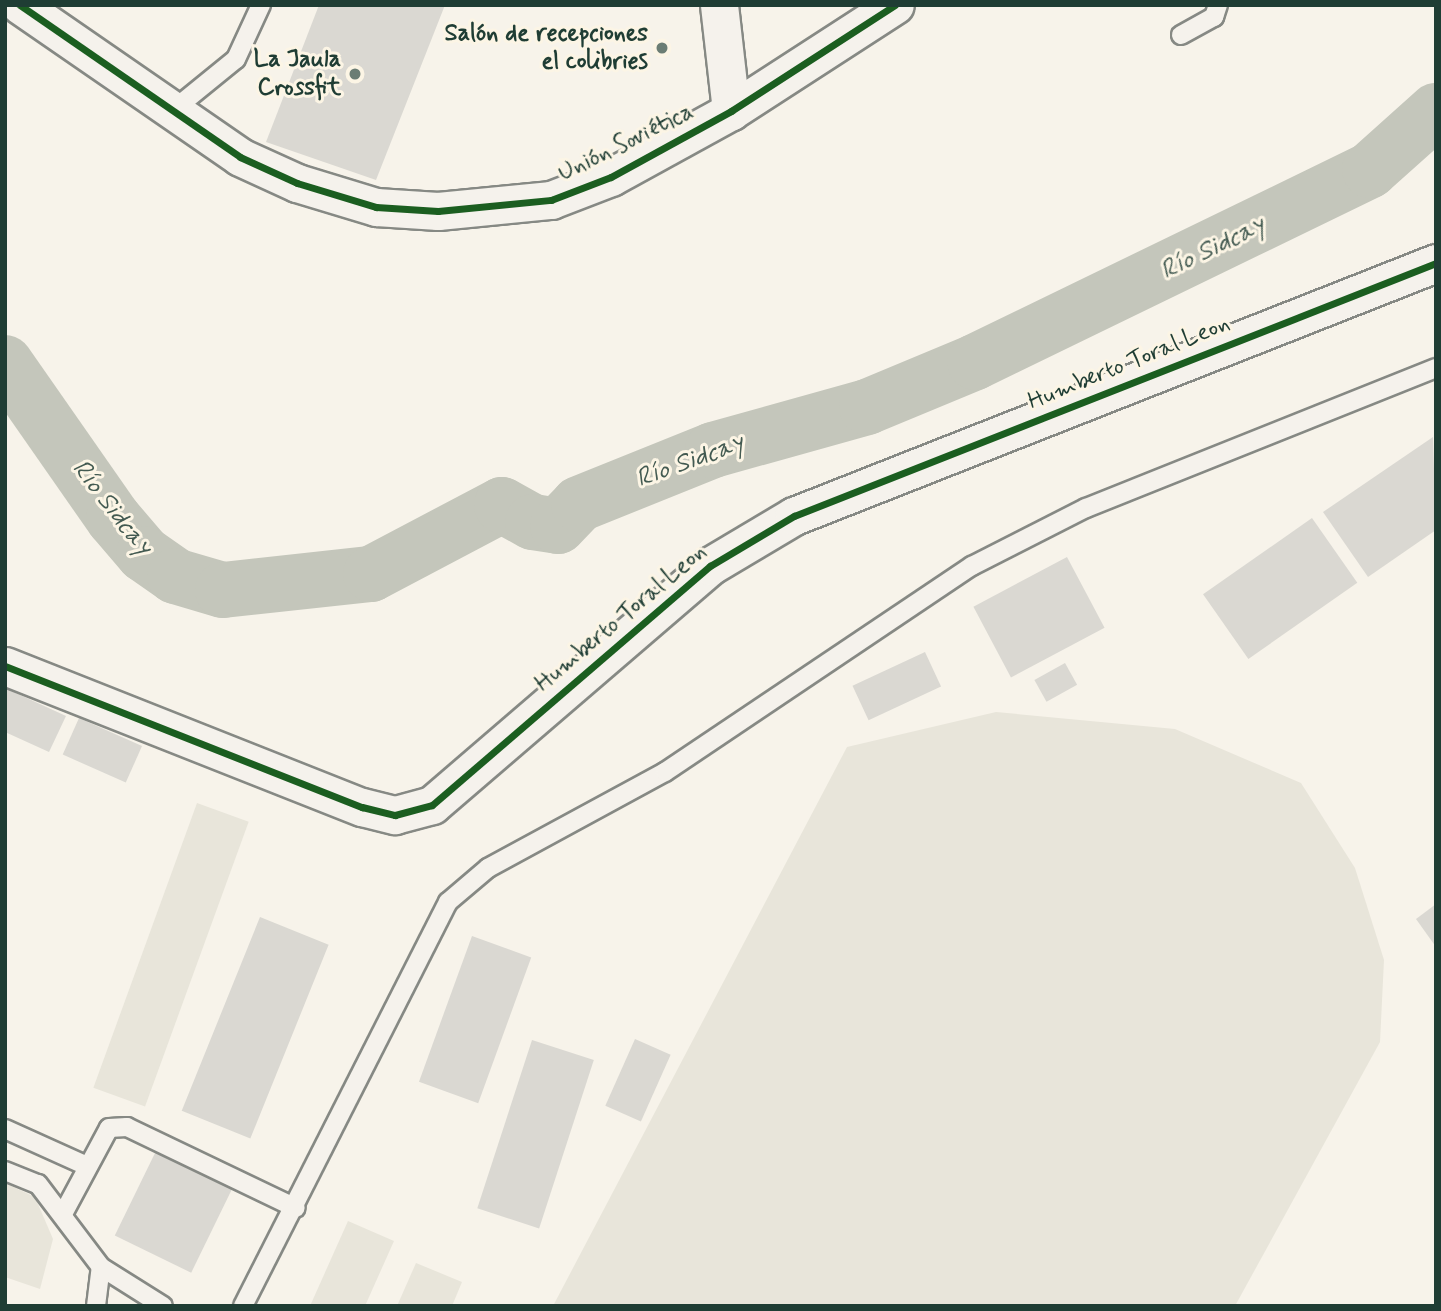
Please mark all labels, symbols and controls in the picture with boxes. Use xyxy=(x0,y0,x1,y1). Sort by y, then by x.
place label: Salón de recepciones el colibries xyxy=(447,20,648,76)
marker: Salón de recepciones el colibries xyxy=(654,40,670,56)
place label: La Jaula Crossfit xyxy=(253,46,341,102)
marker: La Jaula Crossfit xyxy=(347,66,363,82)
street label: Unión Soviética xyxy=(553,98,699,188)
water label: Río Sidcay xyxy=(1157,211,1269,287)
street label: Humberto Toral Leon xyxy=(1025,310,1233,416)
water label: Río Sidcay xyxy=(633,429,747,495)
water label: Río Sidcay xyxy=(65,455,157,561)
street label: Humberto Toral Leon xyxy=(531,539,711,697)

